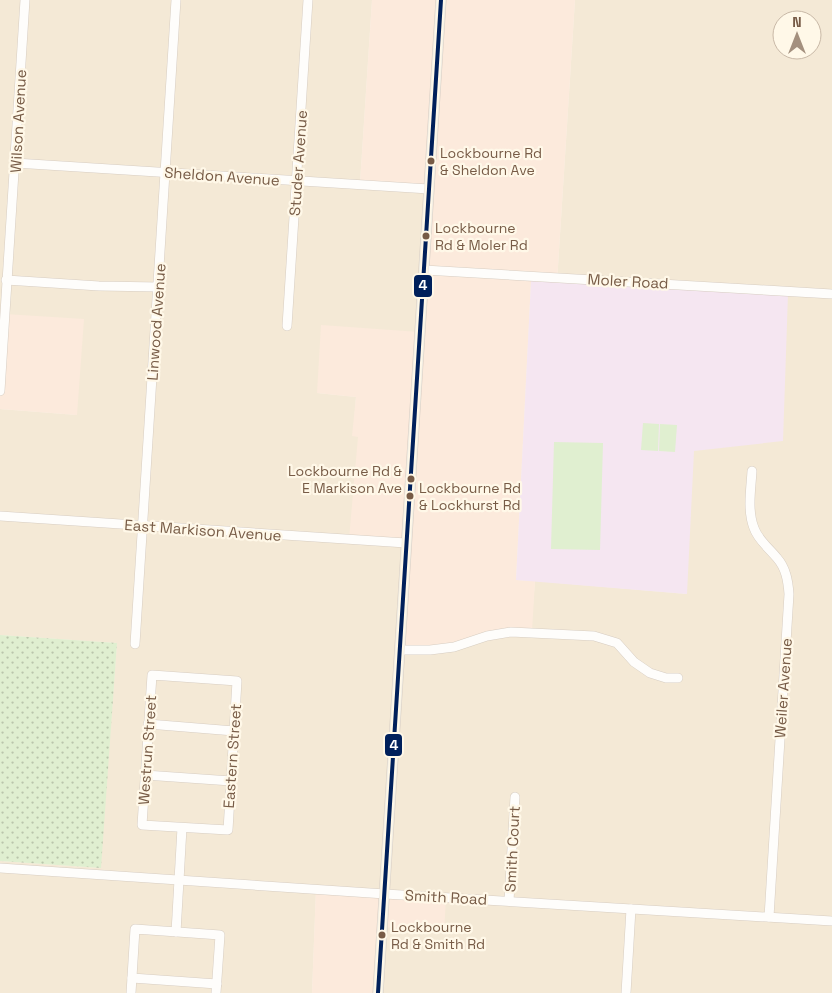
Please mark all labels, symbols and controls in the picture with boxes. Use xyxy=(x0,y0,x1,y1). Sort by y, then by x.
north arrow xyxy=(772,10,822,60)
text: N xyxy=(792,13,802,31)
street label: Wilson Avenue xyxy=(6,69,30,173)
street label: Studer Avenue xyxy=(285,109,311,217)
place label: Lockbourne Rd & Sheldon Ave xyxy=(440,144,542,179)
marker: Lockbourne Rd & Sheldon Ave xyxy=(426,156,436,166)
street label: Sheldon Avenue xyxy=(164,162,280,190)
place label: Lockbourne Rd & Moler Rd xyxy=(435,219,528,254)
marker: Lockbourne Rd & Moler Rd xyxy=(421,231,431,241)
street label: Linwood Avenue xyxy=(142,263,170,381)
street label: Moler Road xyxy=(587,269,669,293)
line badge: 4 xyxy=(413,274,433,298)
text: 4 xyxy=(419,276,428,294)
place label: Lockbourne Rd & E Markison Ave xyxy=(288,462,403,497)
marker: Lockbourne Rd & E Markison Ave xyxy=(406,474,416,484)
place label: Lockbourne Rd & Lockhurst Rd xyxy=(419,479,521,514)
marker: Lockbourne Rd & Lockhurst Rd xyxy=(405,491,415,501)
street label: East Markison Avenue xyxy=(124,515,282,545)
street label: Weiler Avenue xyxy=(770,637,796,739)
street label: Westrun Street xyxy=(134,694,160,806)
street label: Eastern Street xyxy=(219,703,245,809)
line badge: 4 xyxy=(384,733,403,757)
text: 4 xyxy=(390,736,399,754)
street label: Smith Court xyxy=(500,805,524,893)
street label: Smith Road xyxy=(404,885,488,909)
place label: Lockbourne Rd & Smith Rd xyxy=(391,918,485,953)
marker: Lockbourne Rd & Smith Rd xyxy=(377,930,387,940)

